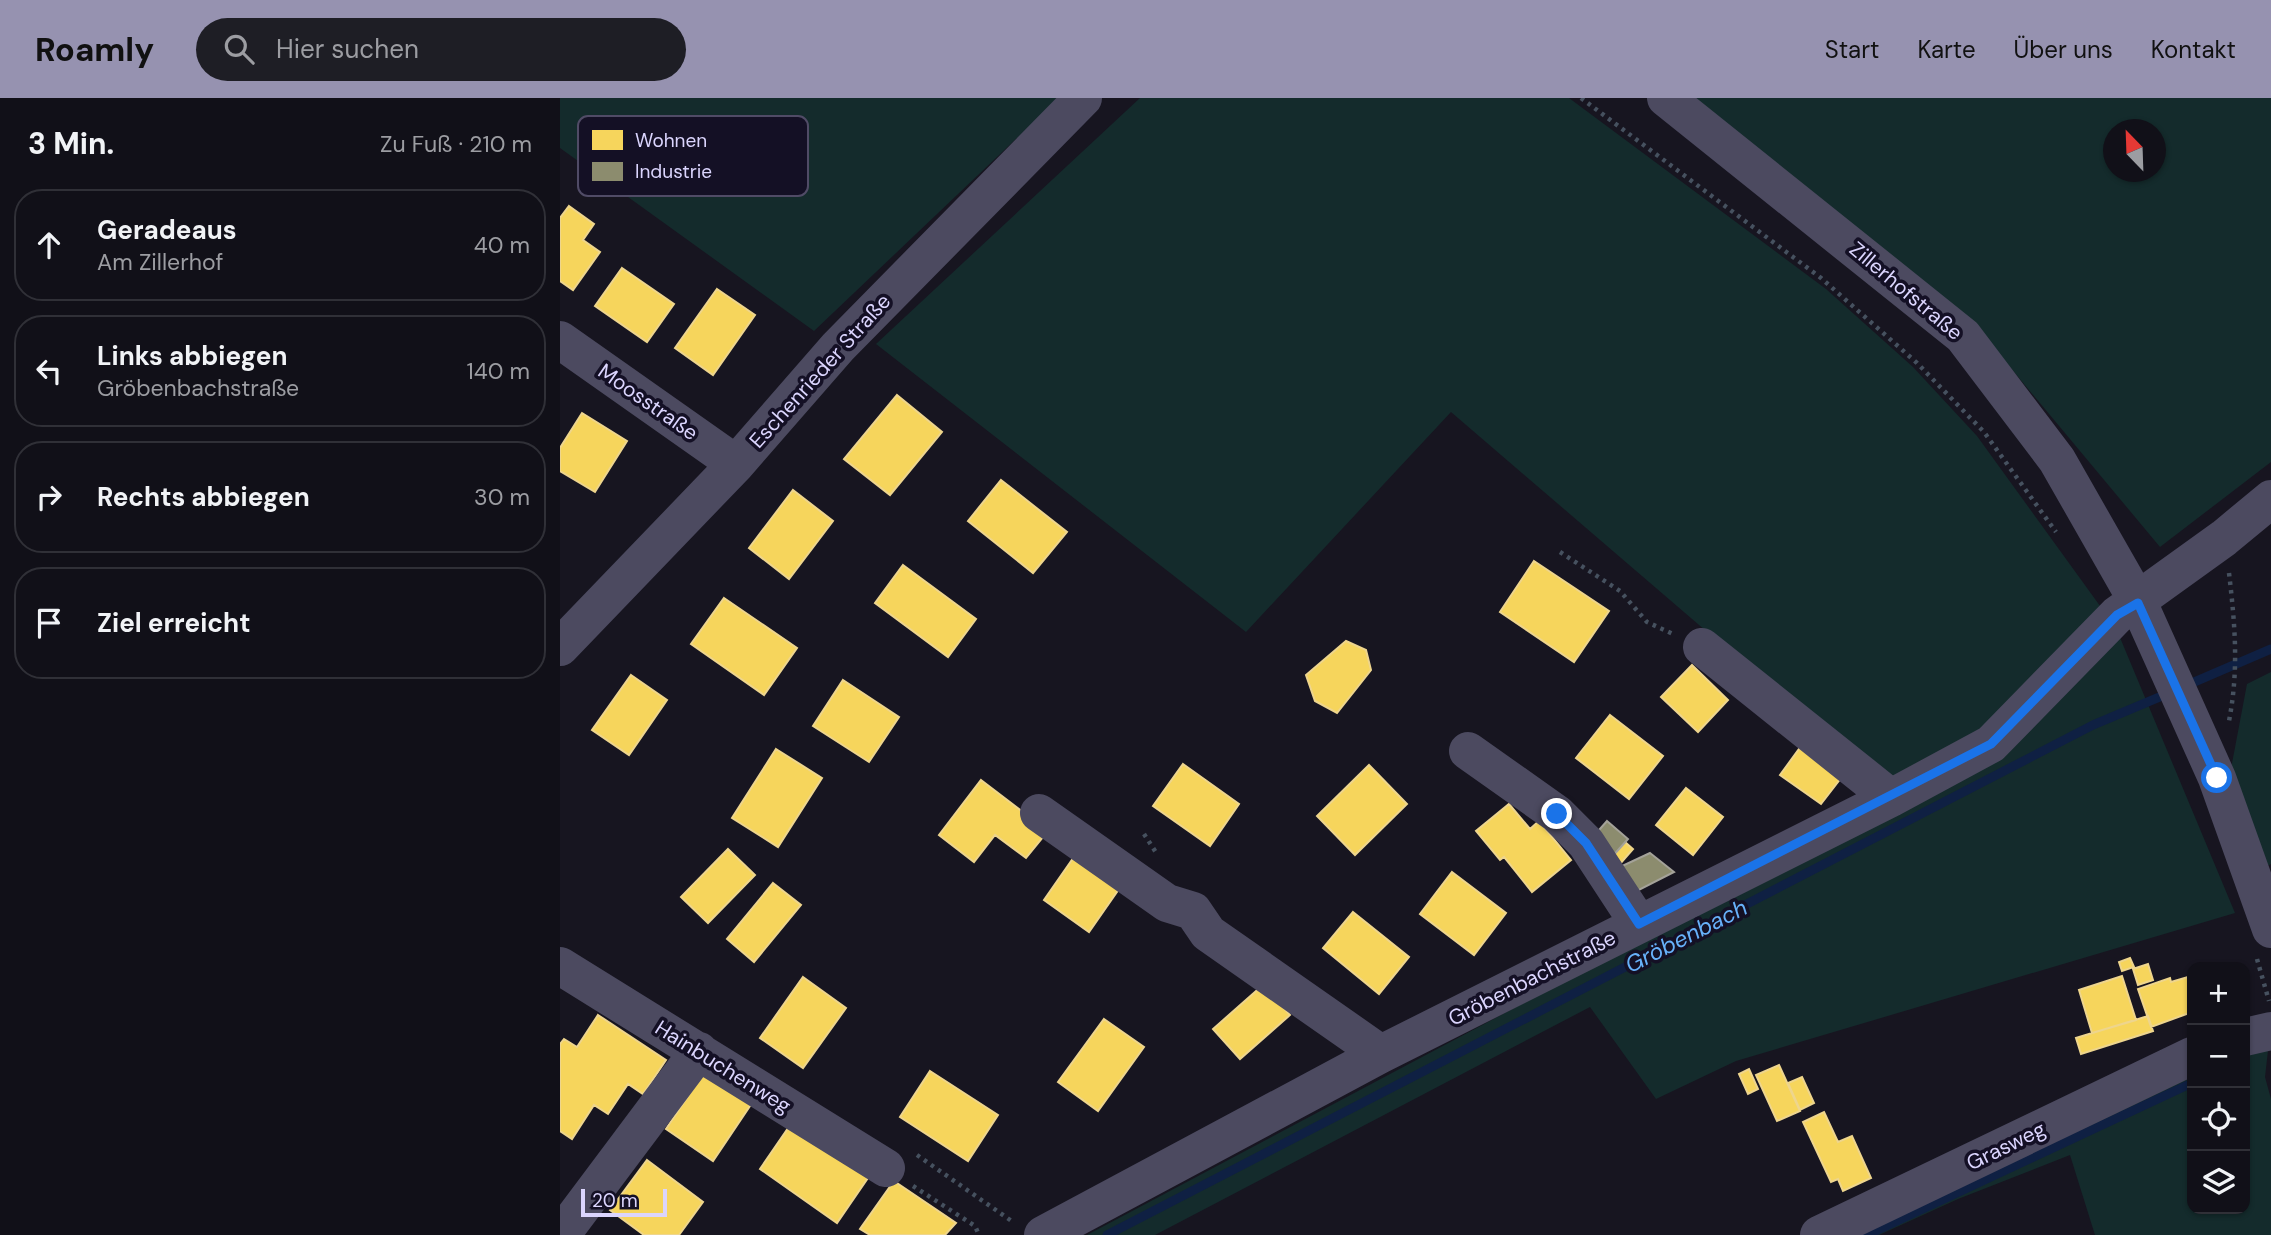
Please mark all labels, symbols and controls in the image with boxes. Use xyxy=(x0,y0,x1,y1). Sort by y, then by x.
search box xyxy=(196,18,686,81)
text: Roamly xyxy=(35,28,154,71)
icon: search xyxy=(220,30,258,68)
text: Hier suchen xyxy=(276,32,419,66)
text: Start xyxy=(1825,34,1879,65)
text: Karte xyxy=(1917,34,1976,65)
text: Über uns xyxy=(2014,34,2113,65)
text: Kontakt xyxy=(2151,34,2236,65)
legend xyxy=(578,116,808,196)
north arrow xyxy=(2103,119,2166,182)
text: 3 Min. xyxy=(28,124,114,163)
text: Wohnen xyxy=(635,128,707,153)
text: Zu Fuß · 210 m xyxy=(380,129,532,159)
text: Industrie xyxy=(635,159,712,184)
text: Geradeaus xyxy=(97,213,237,247)
icon: ahead xyxy=(30,226,68,264)
text: 40 m xyxy=(474,230,530,260)
street label: Zillerhofstraße xyxy=(1843,235,1969,347)
text: Am Zillerhof xyxy=(97,247,223,277)
street label: Eschenrieder Straße xyxy=(743,288,897,454)
text: Links abbiegen xyxy=(97,339,287,373)
icon: left xyxy=(30,352,68,390)
text: 140 m xyxy=(467,356,530,386)
street label: Moosstraße xyxy=(592,357,704,447)
text: Gröbenbachstraße xyxy=(97,373,299,403)
icon: right xyxy=(30,478,68,516)
text: Rechts abbiegen xyxy=(97,480,310,514)
text: 30 m xyxy=(474,482,530,512)
icon: arrive xyxy=(30,604,68,642)
text: Ziel erreicht xyxy=(97,606,250,640)
route start xyxy=(2201,762,2232,793)
route end xyxy=(1541,798,1572,829)
water label: Gröbenbach xyxy=(1620,892,1752,980)
street label: Gröbenbachstraße xyxy=(1443,924,1621,1032)
map controls xyxy=(2187,962,2250,1214)
button: + xyxy=(2187,962,2250,1025)
street label: Hainbuchenweg xyxy=(650,1014,796,1120)
button: − xyxy=(2187,1025,2250,1088)
button: locate xyxy=(2187,1088,2250,1151)
street label: Grasweg xyxy=(1962,1115,2050,1177)
button: layers xyxy=(2187,1151,2250,1214)
scale bar xyxy=(581,1186,667,1218)
text: 20 m xyxy=(592,1188,638,1213)

